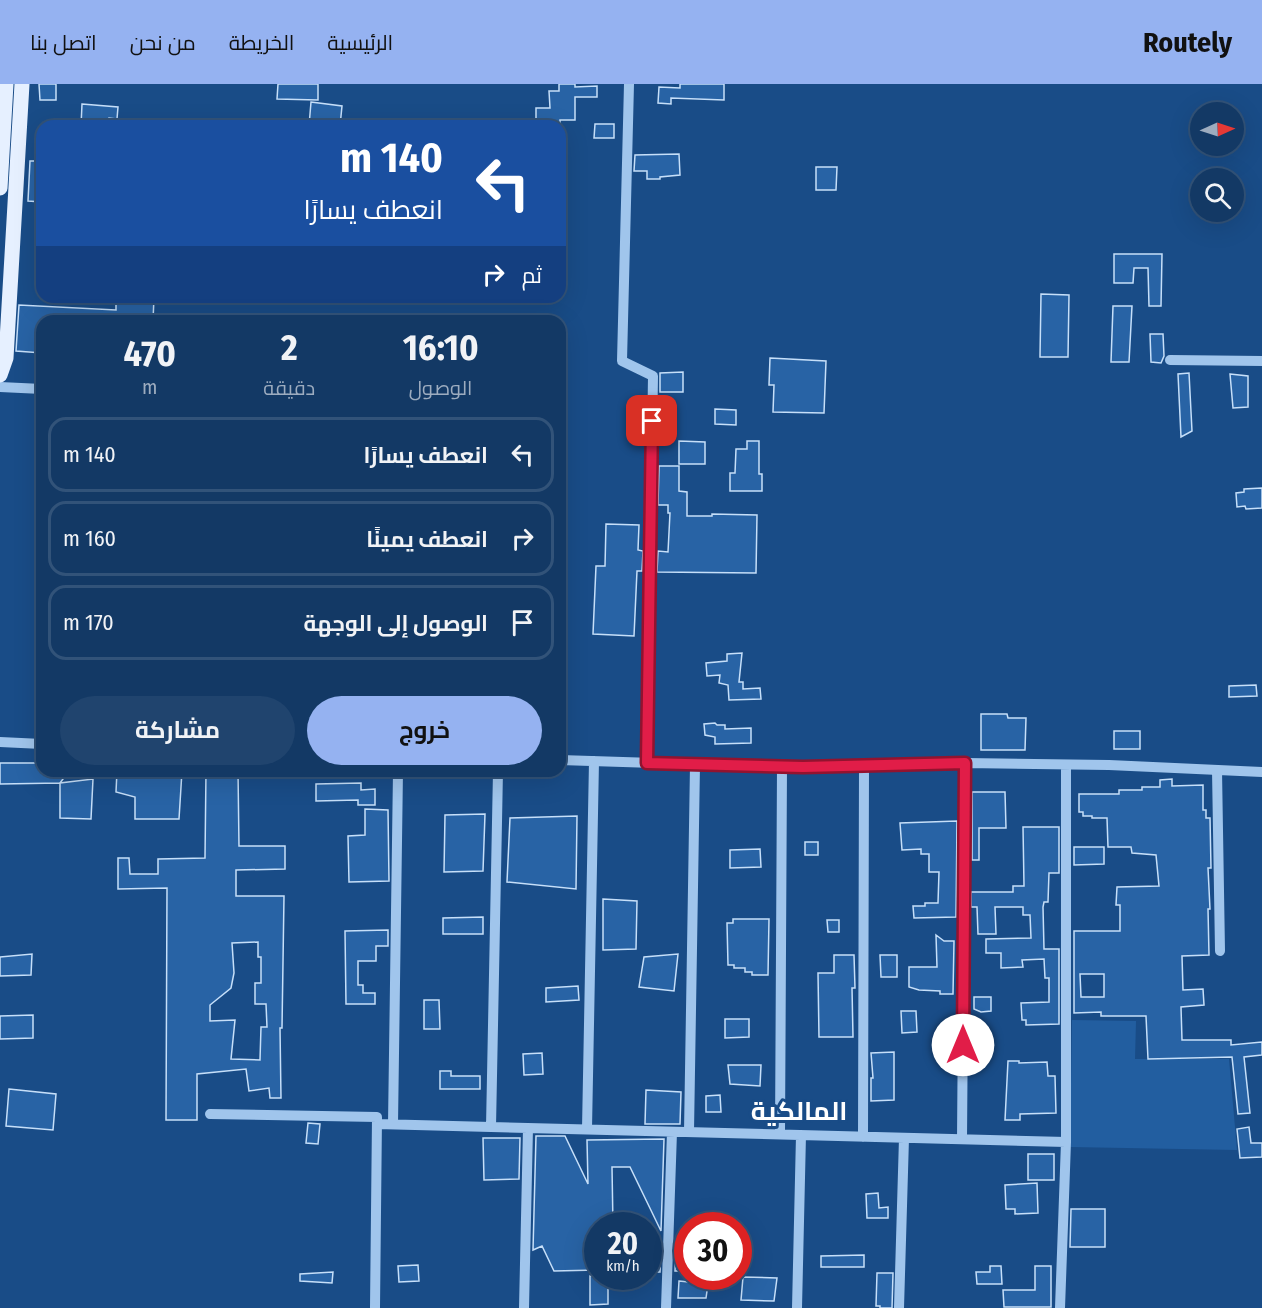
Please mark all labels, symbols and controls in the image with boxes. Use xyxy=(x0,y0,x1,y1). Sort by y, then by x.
text: Routely xyxy=(1143,26,1232,59)
text: اتصل بنا xyxy=(30,30,97,56)
text: من نحن xyxy=(130,30,196,56)
text: الخريطة xyxy=(229,30,294,56)
text: الرئيسية xyxy=(327,30,393,56)
north arrow xyxy=(1190,102,1244,156)
map controls xyxy=(1190,102,1244,222)
text: 140 m xyxy=(340,133,443,183)
icon: left xyxy=(464,144,542,222)
button: search xyxy=(1190,168,1244,222)
text: انعطف يسارًا xyxy=(304,194,443,226)
icon: right xyxy=(477,258,510,291)
text: ثم xyxy=(522,262,542,289)
text: 2 xyxy=(281,326,298,370)
text: 16:10 xyxy=(403,326,479,370)
text: 470 xyxy=(123,332,176,376)
text: m xyxy=(142,375,157,399)
text: دقيقة xyxy=(263,376,315,400)
text: الوصول xyxy=(409,376,472,400)
pin xyxy=(626,395,677,446)
icon: arrive xyxy=(635,404,668,437)
icon: left xyxy=(506,438,539,471)
text: 140 m xyxy=(63,441,116,468)
text: انعطف يسارًا xyxy=(363,442,488,469)
icon: right xyxy=(506,522,539,555)
text: 160 m xyxy=(63,525,116,552)
text: انعطف يمينًا xyxy=(366,526,488,553)
icon: arrive xyxy=(506,606,539,639)
text: 170 m xyxy=(63,609,114,636)
text: الوصول إلى الوجهة xyxy=(304,610,488,637)
button: مشاركة xyxy=(60,696,295,765)
button: خروج xyxy=(307,696,542,765)
position arrow xyxy=(931,1013,995,1077)
district label: المالكية xyxy=(751,1096,847,1127)
speed limit sign: 30 xyxy=(674,1212,752,1290)
text: 20 xyxy=(608,1226,638,1262)
text: km/h xyxy=(606,1257,640,1275)

